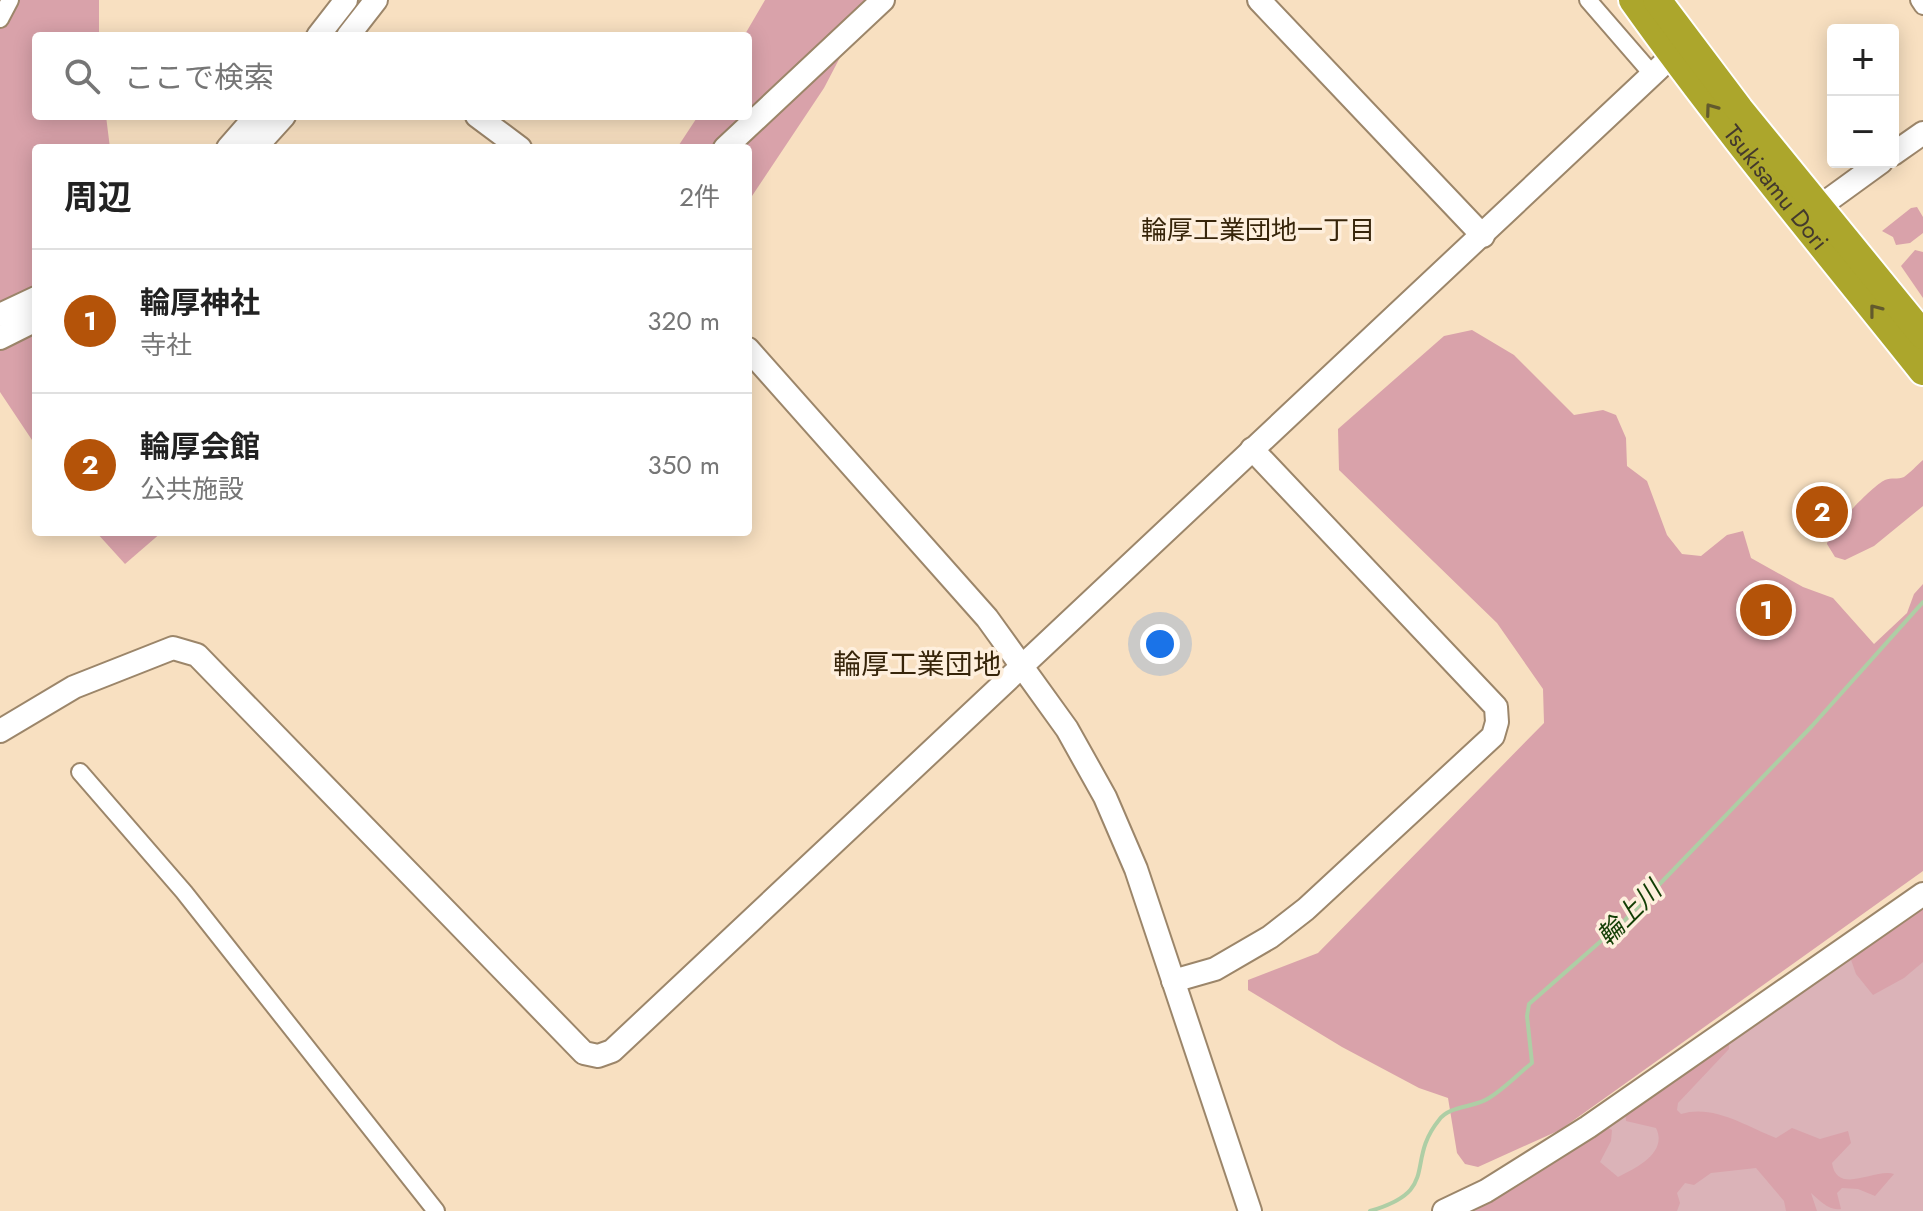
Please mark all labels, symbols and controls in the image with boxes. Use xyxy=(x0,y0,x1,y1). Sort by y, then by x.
map controls xyxy=(1827,24,1899,168)
button: + xyxy=(1827,24,1899,96)
search box xyxy=(32,32,752,120)
icon: search xyxy=(60,54,104,98)
text: ここで検索 xyxy=(124,56,274,99)
button: − xyxy=(1827,96,1899,168)
one-way arrow xyxy=(1706,103,1720,117)
street label: Tsukisamu Dori xyxy=(1715,117,1837,258)
text: 周辺 xyxy=(64,173,132,222)
text: 2件 xyxy=(679,178,720,216)
district label: 輪厚工業団地一丁目 xyxy=(1141,211,1375,249)
text: 輪厚神社 xyxy=(140,281,260,324)
text: 1 xyxy=(83,302,97,340)
text: 320 m xyxy=(647,302,720,340)
one-way arrow xyxy=(1870,304,1884,319)
text: 寺社 xyxy=(140,326,192,364)
text: 輪厚会館 xyxy=(140,425,260,468)
text: 2 xyxy=(81,446,99,484)
text: 350 m xyxy=(647,446,720,484)
text: 公共施設 xyxy=(140,470,244,508)
pin: 2 xyxy=(1796,482,1848,542)
pin: 1 xyxy=(1740,580,1792,640)
your location xyxy=(1140,624,1180,664)
district label: 輪厚工業団地 xyxy=(833,644,1001,685)
water label: 輪上川 xyxy=(1588,870,1672,954)

